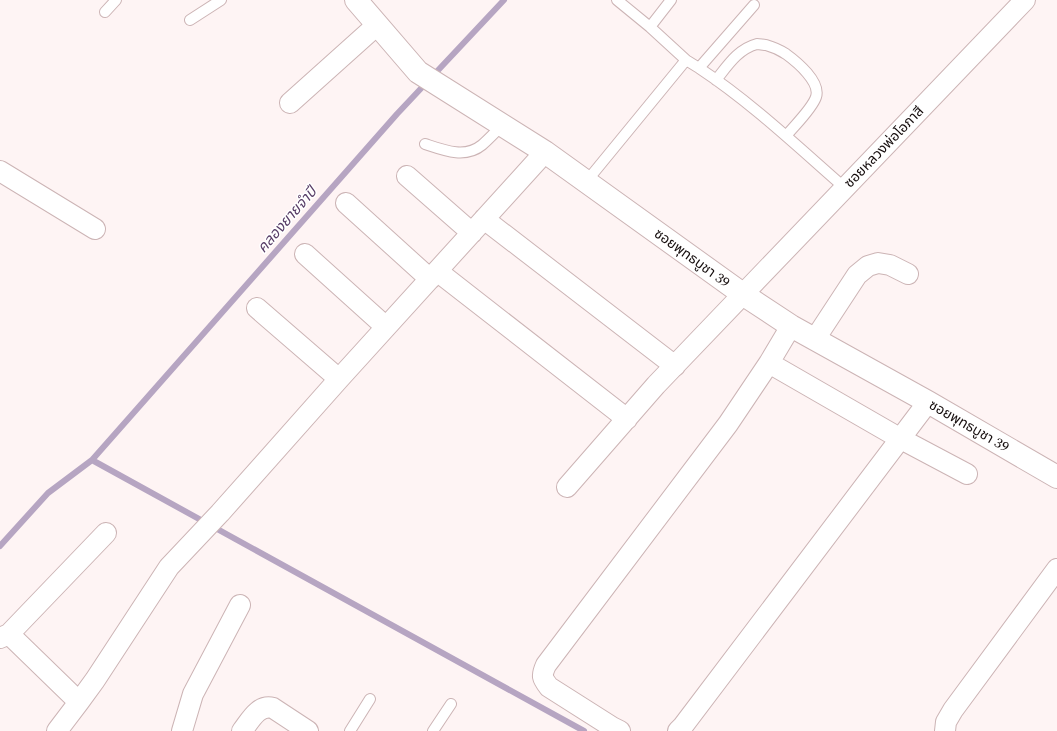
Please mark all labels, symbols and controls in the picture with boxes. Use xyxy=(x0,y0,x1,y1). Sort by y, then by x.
street label: ซอยหลวงพ่อโอภาสี xyxy=(839,101,929,193)
water label: คลองยายจำปี xyxy=(252,180,324,258)
street label: ซอยพุทธบูชา 39 xyxy=(650,223,734,293)
street label: ซอยพุทธบูชา 39 xyxy=(925,395,1013,457)

